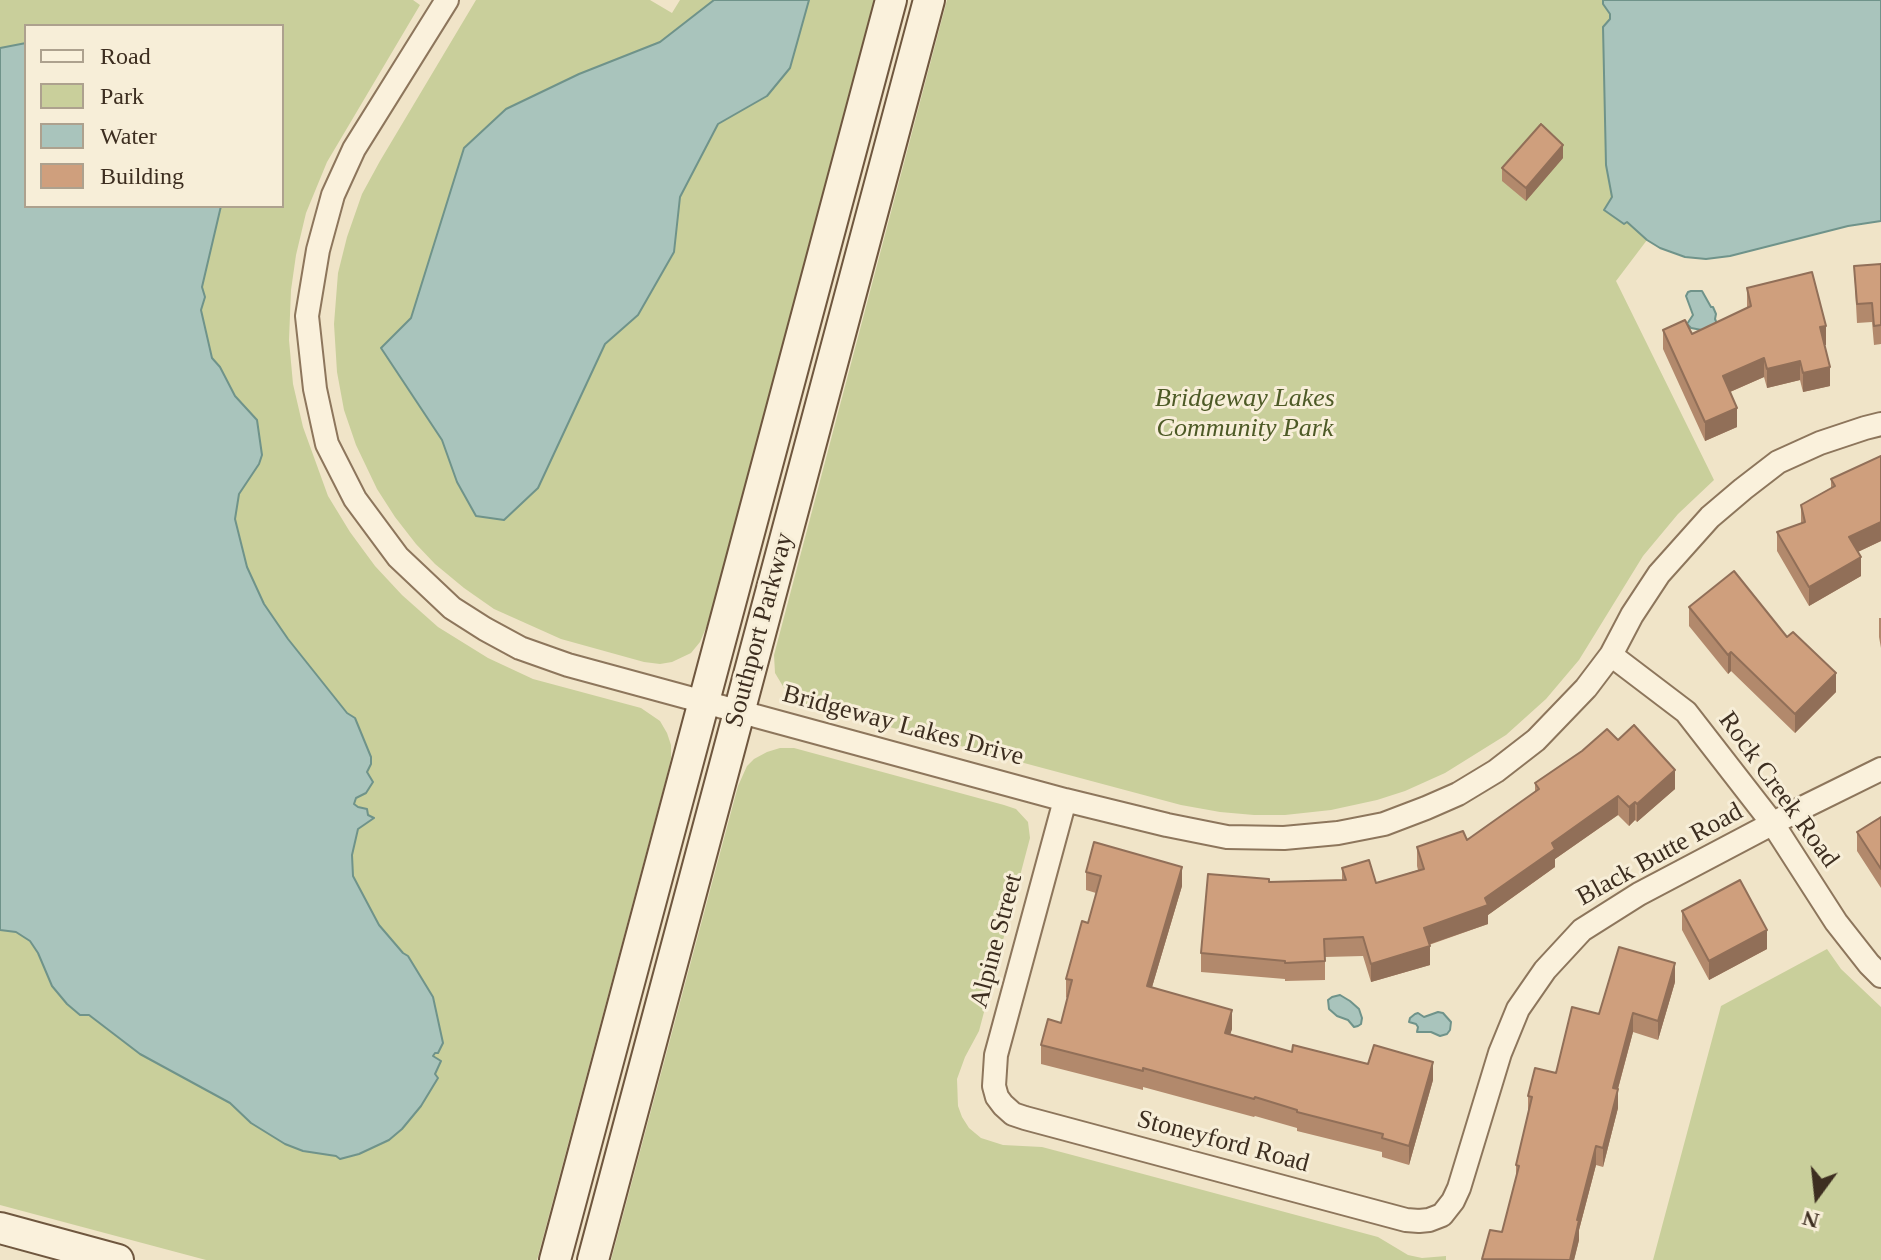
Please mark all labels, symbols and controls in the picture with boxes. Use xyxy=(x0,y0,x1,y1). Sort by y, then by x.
legend xyxy=(24,24,284,208)
text: Road xyxy=(100,43,151,69)
text: Park xyxy=(100,83,144,109)
text: Water xyxy=(100,123,157,149)
text: Building xyxy=(100,163,184,189)
park label: Bridgeway Lakes Community Park xyxy=(1155,383,1335,444)
street label: Southport Parkway xyxy=(719,529,801,731)
street label: Bridgeway Lakes Drive xyxy=(779,679,1027,773)
street label: Rock Creek Road xyxy=(1711,706,1845,874)
street label: Black Butte Road xyxy=(1572,797,1748,913)
street label: Alpine Street xyxy=(964,870,1030,1012)
street label: Stoneyford Road xyxy=(1134,1104,1312,1180)
north arrow xyxy=(1777,1156,1857,1236)
text: N xyxy=(1800,1206,1822,1234)

